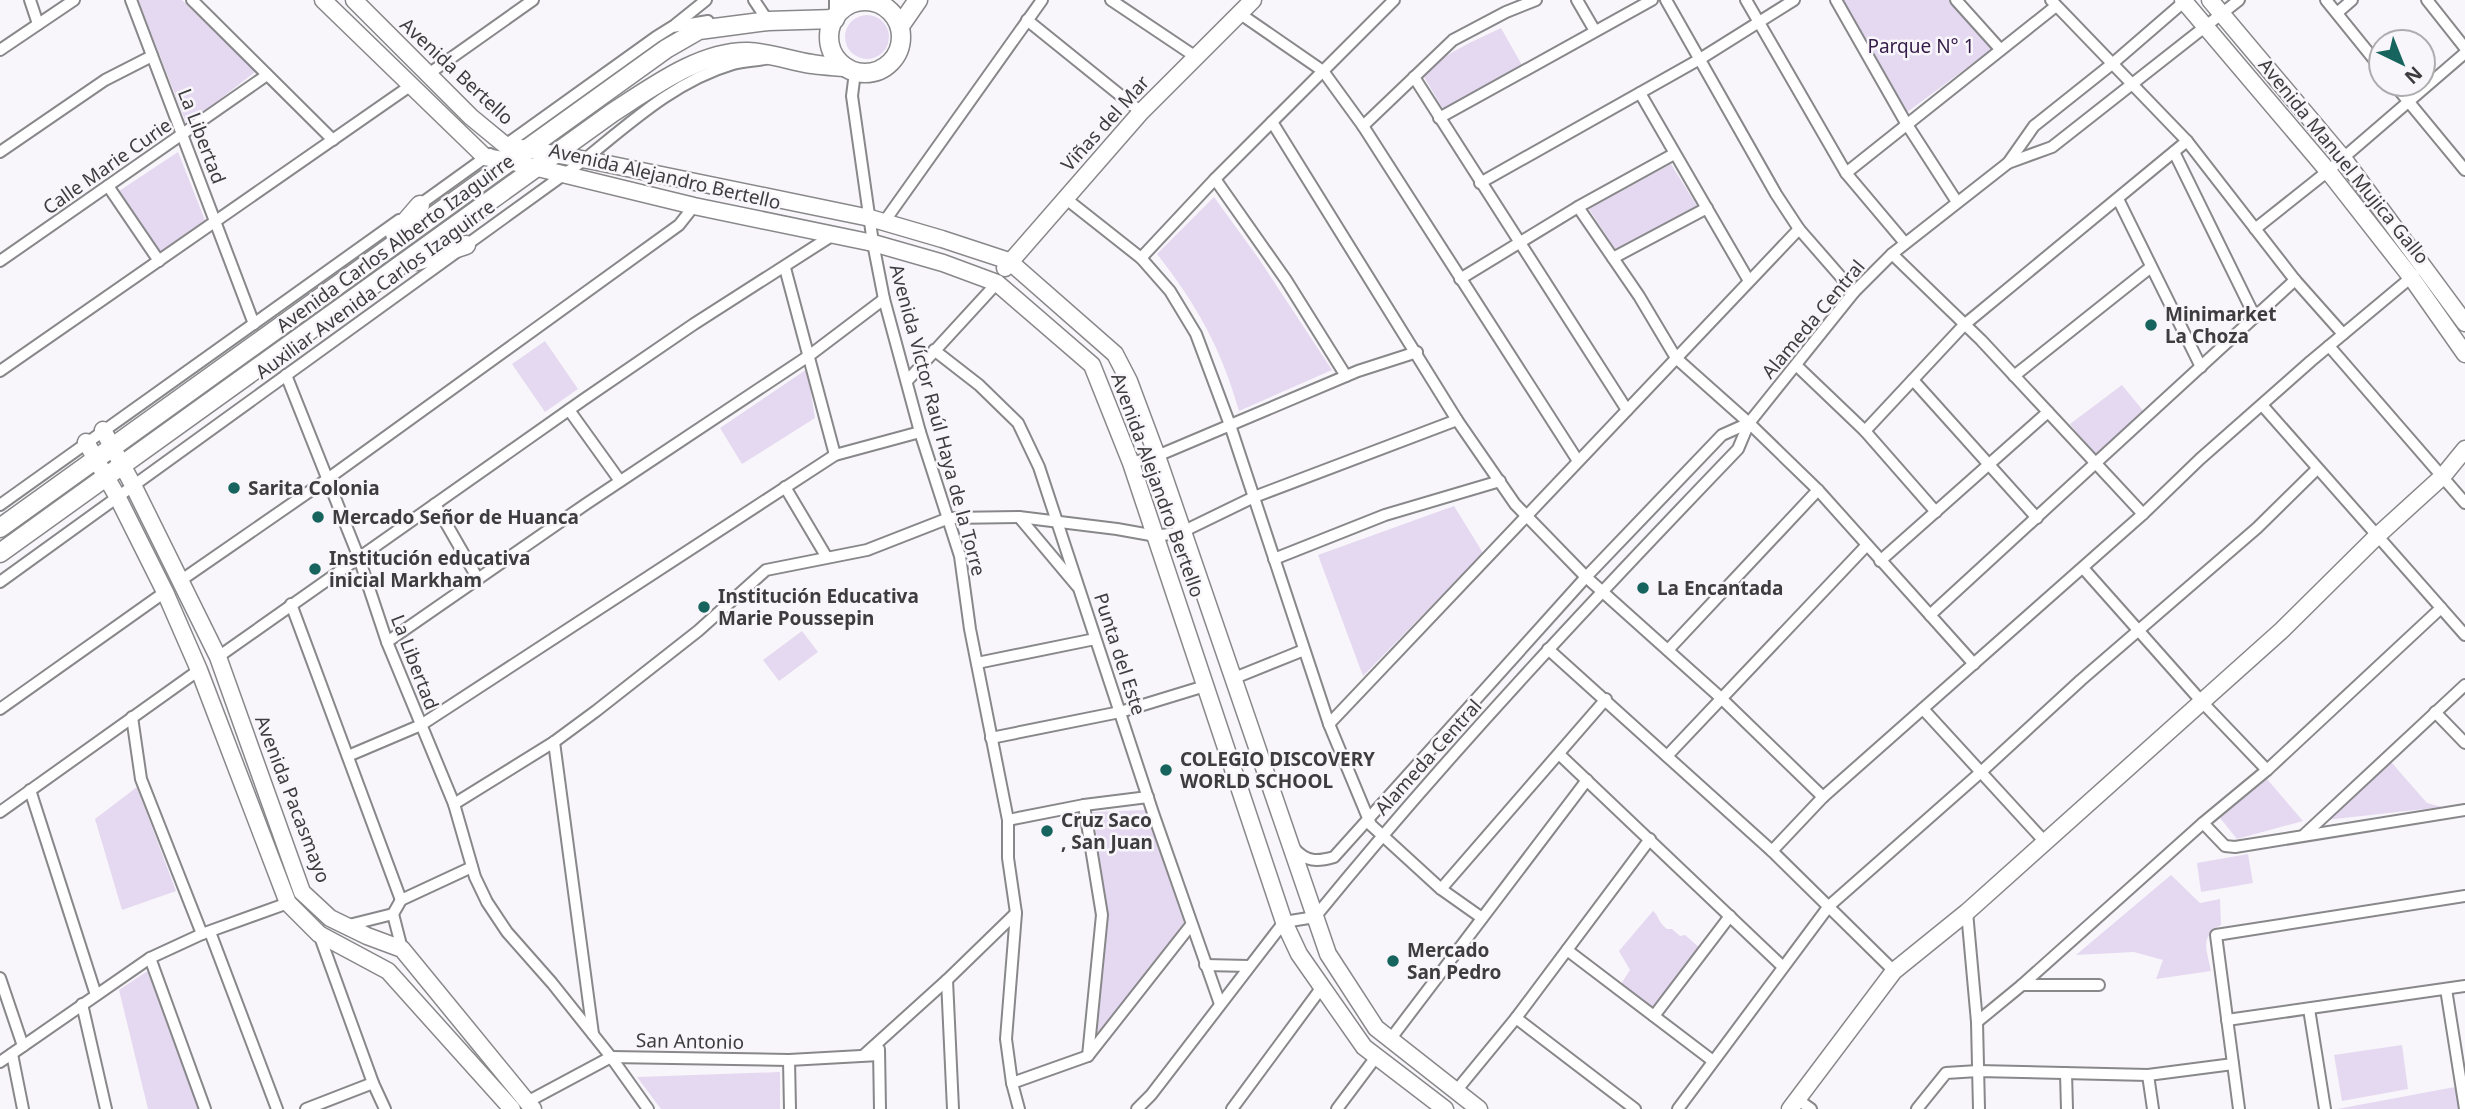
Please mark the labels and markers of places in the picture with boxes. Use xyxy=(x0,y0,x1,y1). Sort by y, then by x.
place label: Minimarket La Choza xyxy=(2165,301,2276,349)
marker: Minimarket La Choza xyxy=(2143,317,2159,333)
place label: Sarita Colonia xyxy=(248,475,380,501)
marker: Sarita Colonia xyxy=(226,480,242,496)
place label: Mercado Señor de Huanca xyxy=(332,504,579,530)
marker: Mercado Señor de Huanca xyxy=(310,509,326,525)
place label: Institución educativa inicial Markham xyxy=(329,545,531,593)
marker: Institución educativa inicial Markham xyxy=(307,561,323,577)
place label: La Encantada xyxy=(1657,575,1783,601)
marker: La Encantada xyxy=(1635,580,1651,596)
place label: Institución Educativa Marie Poussepin xyxy=(718,583,919,631)
marker: Institución Educativa Marie Poussepin xyxy=(696,599,712,615)
place label: COLEGIO DISCOVERY WORLD SCHOOL xyxy=(1180,746,1375,794)
marker: COLEGIO DISCOVERY WORLD SCHOOL xyxy=(1158,762,1174,778)
place label: Cruz Saco , San Juan xyxy=(1061,807,1153,855)
marker: Cruz Saco , San Juan xyxy=(1039,823,1055,839)
place label: Mercado San Pedro xyxy=(1407,937,1501,985)
marker: Mercado San Pedro xyxy=(1385,953,1401,969)

